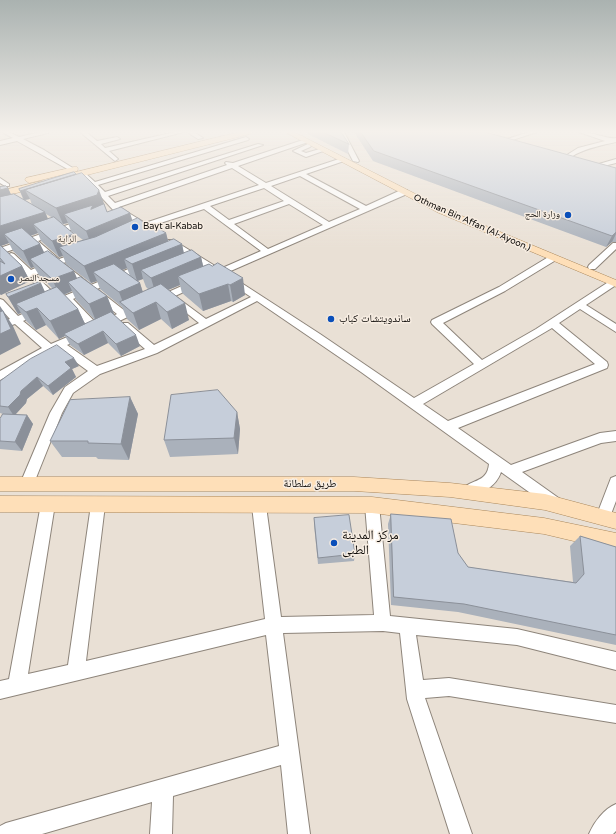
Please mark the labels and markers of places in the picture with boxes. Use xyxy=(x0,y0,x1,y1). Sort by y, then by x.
place label: وزارة الحج xyxy=(525,210,560,220)
marker: وزارة الحج xyxy=(563,210,573,220)
marker: Bayt al-Kabab xyxy=(130,222,140,232)
place label: Bayt al-Kabab xyxy=(143,222,203,232)
marker: مسجد النصر xyxy=(6,274,16,284)
place label: مسجد النصر xyxy=(19,274,59,284)
place label: ساندويتشات كباب xyxy=(339,312,411,326)
marker: ساندويتشات كباب xyxy=(326,314,336,324)
place label: مرکز المدینة الطبی xyxy=(342,528,399,559)
marker: مرکز المدینة الطبی xyxy=(329,538,339,548)

